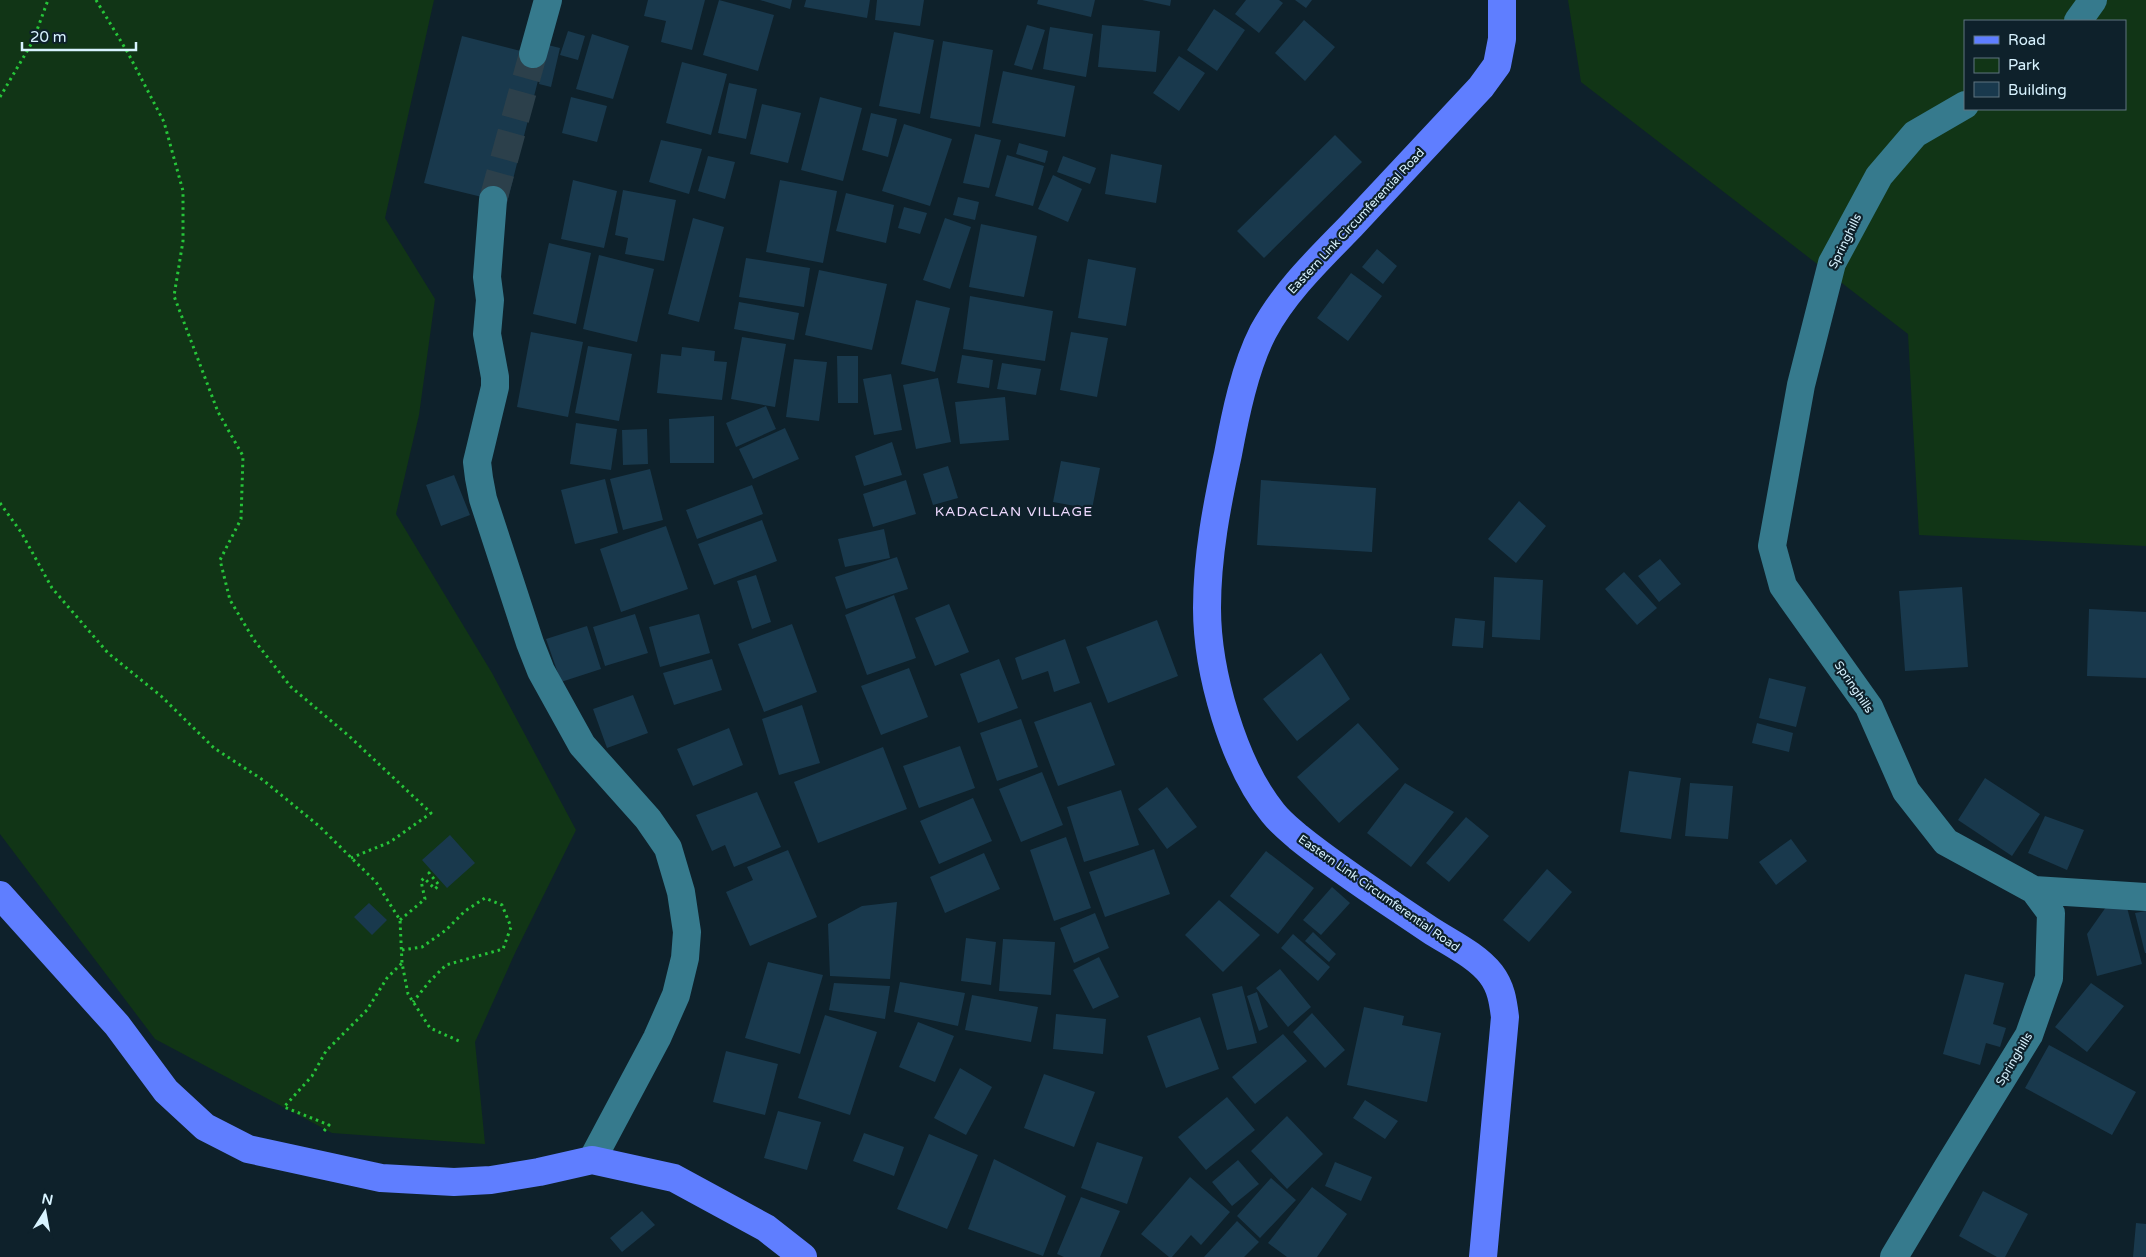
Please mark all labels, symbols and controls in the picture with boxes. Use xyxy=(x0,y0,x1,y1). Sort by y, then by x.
scale bar xyxy=(22,20,136,52)
legend xyxy=(1964,20,2126,110)
text: 20 m xyxy=(30,28,67,46)
text: Road xyxy=(2008,31,2046,49)
text: Park xyxy=(2008,56,2040,74)
text: Building xyxy=(2008,81,2067,99)
street label: Eastern Link Circumferential Road xyxy=(1285,145,1427,297)
street label: Springhills xyxy=(1826,211,1864,271)
district label: KADACLAN VILLAGE xyxy=(935,503,1093,520)
street label: Springhills xyxy=(1832,658,1877,716)
street label: Eastern Link Circumferential Road xyxy=(1296,832,1462,954)
street label: Springhills xyxy=(1993,1030,2035,1088)
north arrow xyxy=(20,1187,70,1237)
text: N xyxy=(40,1190,55,1209)

